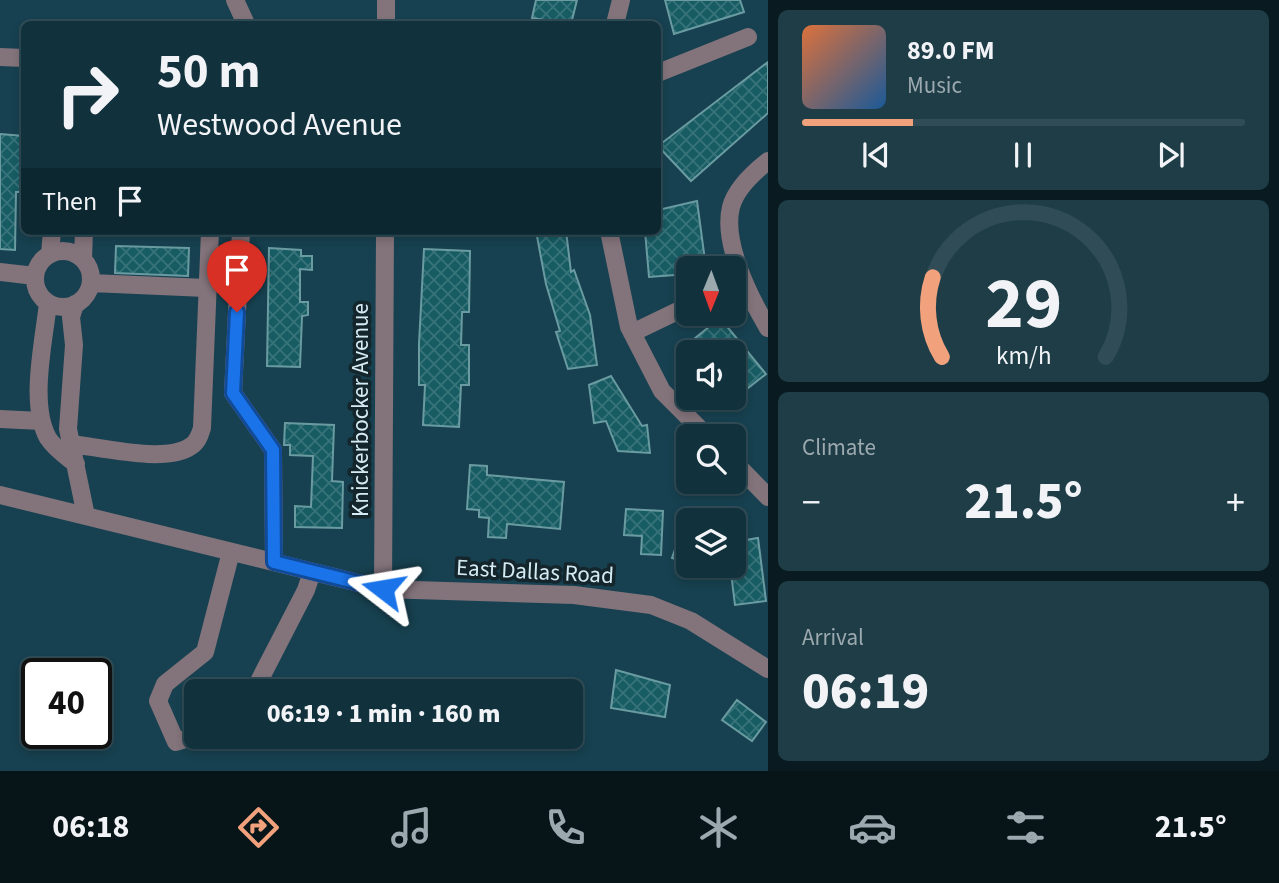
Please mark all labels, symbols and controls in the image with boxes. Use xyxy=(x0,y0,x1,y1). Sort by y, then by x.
text: 89.0 FM xyxy=(907,32,995,69)
text: 50 m xyxy=(157,37,261,107)
icon: right xyxy=(42,49,133,140)
text: Music xyxy=(907,69,962,102)
text: Westwood Avenue xyxy=(157,102,402,148)
icon: previous xyxy=(857,136,895,174)
icon: pause xyxy=(1004,136,1042,174)
icon: next xyxy=(1152,136,1190,174)
icon: arrive xyxy=(111,182,149,220)
text: Then xyxy=(42,183,97,220)
pin xyxy=(207,240,267,312)
icon: arrive xyxy=(218,251,256,289)
text: 29 xyxy=(985,252,1062,356)
north arrow xyxy=(676,256,746,326)
map controls xyxy=(676,256,746,578)
street label: Knickerbocker Avenue xyxy=(344,303,377,517)
text: km/h xyxy=(996,337,1051,373)
button: sound xyxy=(676,340,746,410)
button: search xyxy=(676,424,746,494)
text: Climate xyxy=(802,431,876,464)
text: 21.5° xyxy=(964,465,1083,539)
text: − xyxy=(802,476,821,530)
text: + xyxy=(1226,476,1245,530)
button: layers xyxy=(676,508,746,578)
street label: East Dallas Road xyxy=(455,551,615,592)
position arrow xyxy=(346,552,420,626)
text: Arrival xyxy=(802,621,864,654)
text: 06:19 xyxy=(802,655,929,729)
speed limit sign: 40 xyxy=(21,658,112,749)
text: 06:19 · 1 min · 160 m xyxy=(267,695,500,732)
icon: directions xyxy=(234,803,283,852)
icon: music xyxy=(387,803,436,852)
icon: phone xyxy=(541,803,590,852)
icon: climate xyxy=(694,803,743,852)
icon: car xyxy=(848,803,897,852)
icon: filters xyxy=(1001,803,1050,852)
text: 06:18 xyxy=(52,804,129,850)
text: 21.5° xyxy=(1155,804,1227,850)

